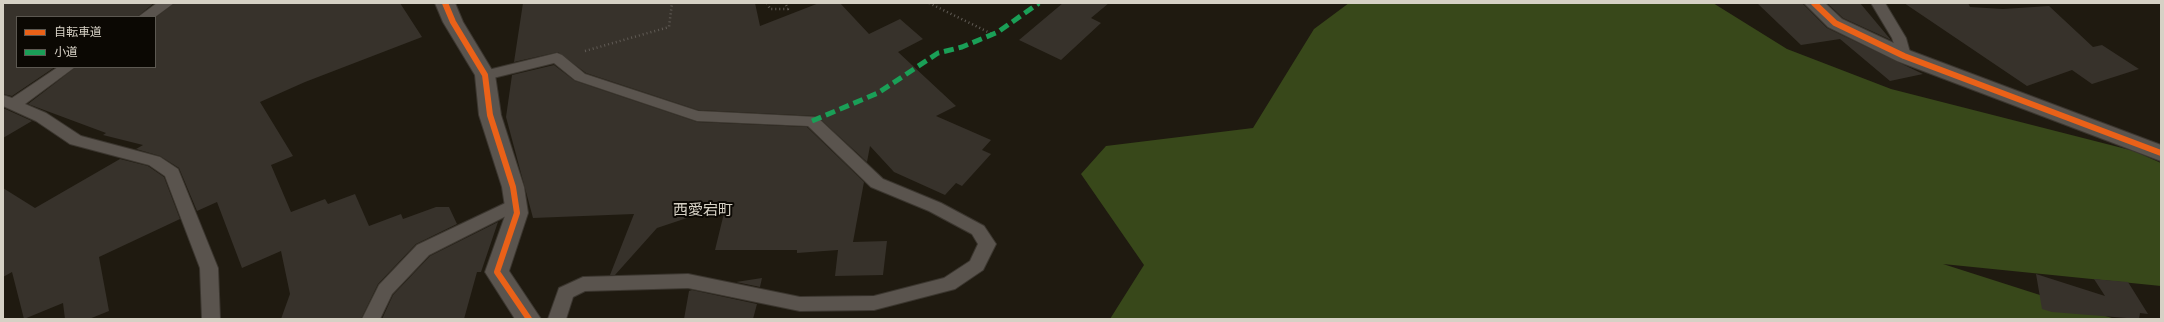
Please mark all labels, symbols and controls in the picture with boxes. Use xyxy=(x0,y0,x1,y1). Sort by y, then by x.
legend xyxy=(16,16,156,68)
text: 自転車道 xyxy=(54,23,102,42)
text: 小道 xyxy=(54,43,78,62)
district label: 西愛宕町 xyxy=(673,203,733,221)

